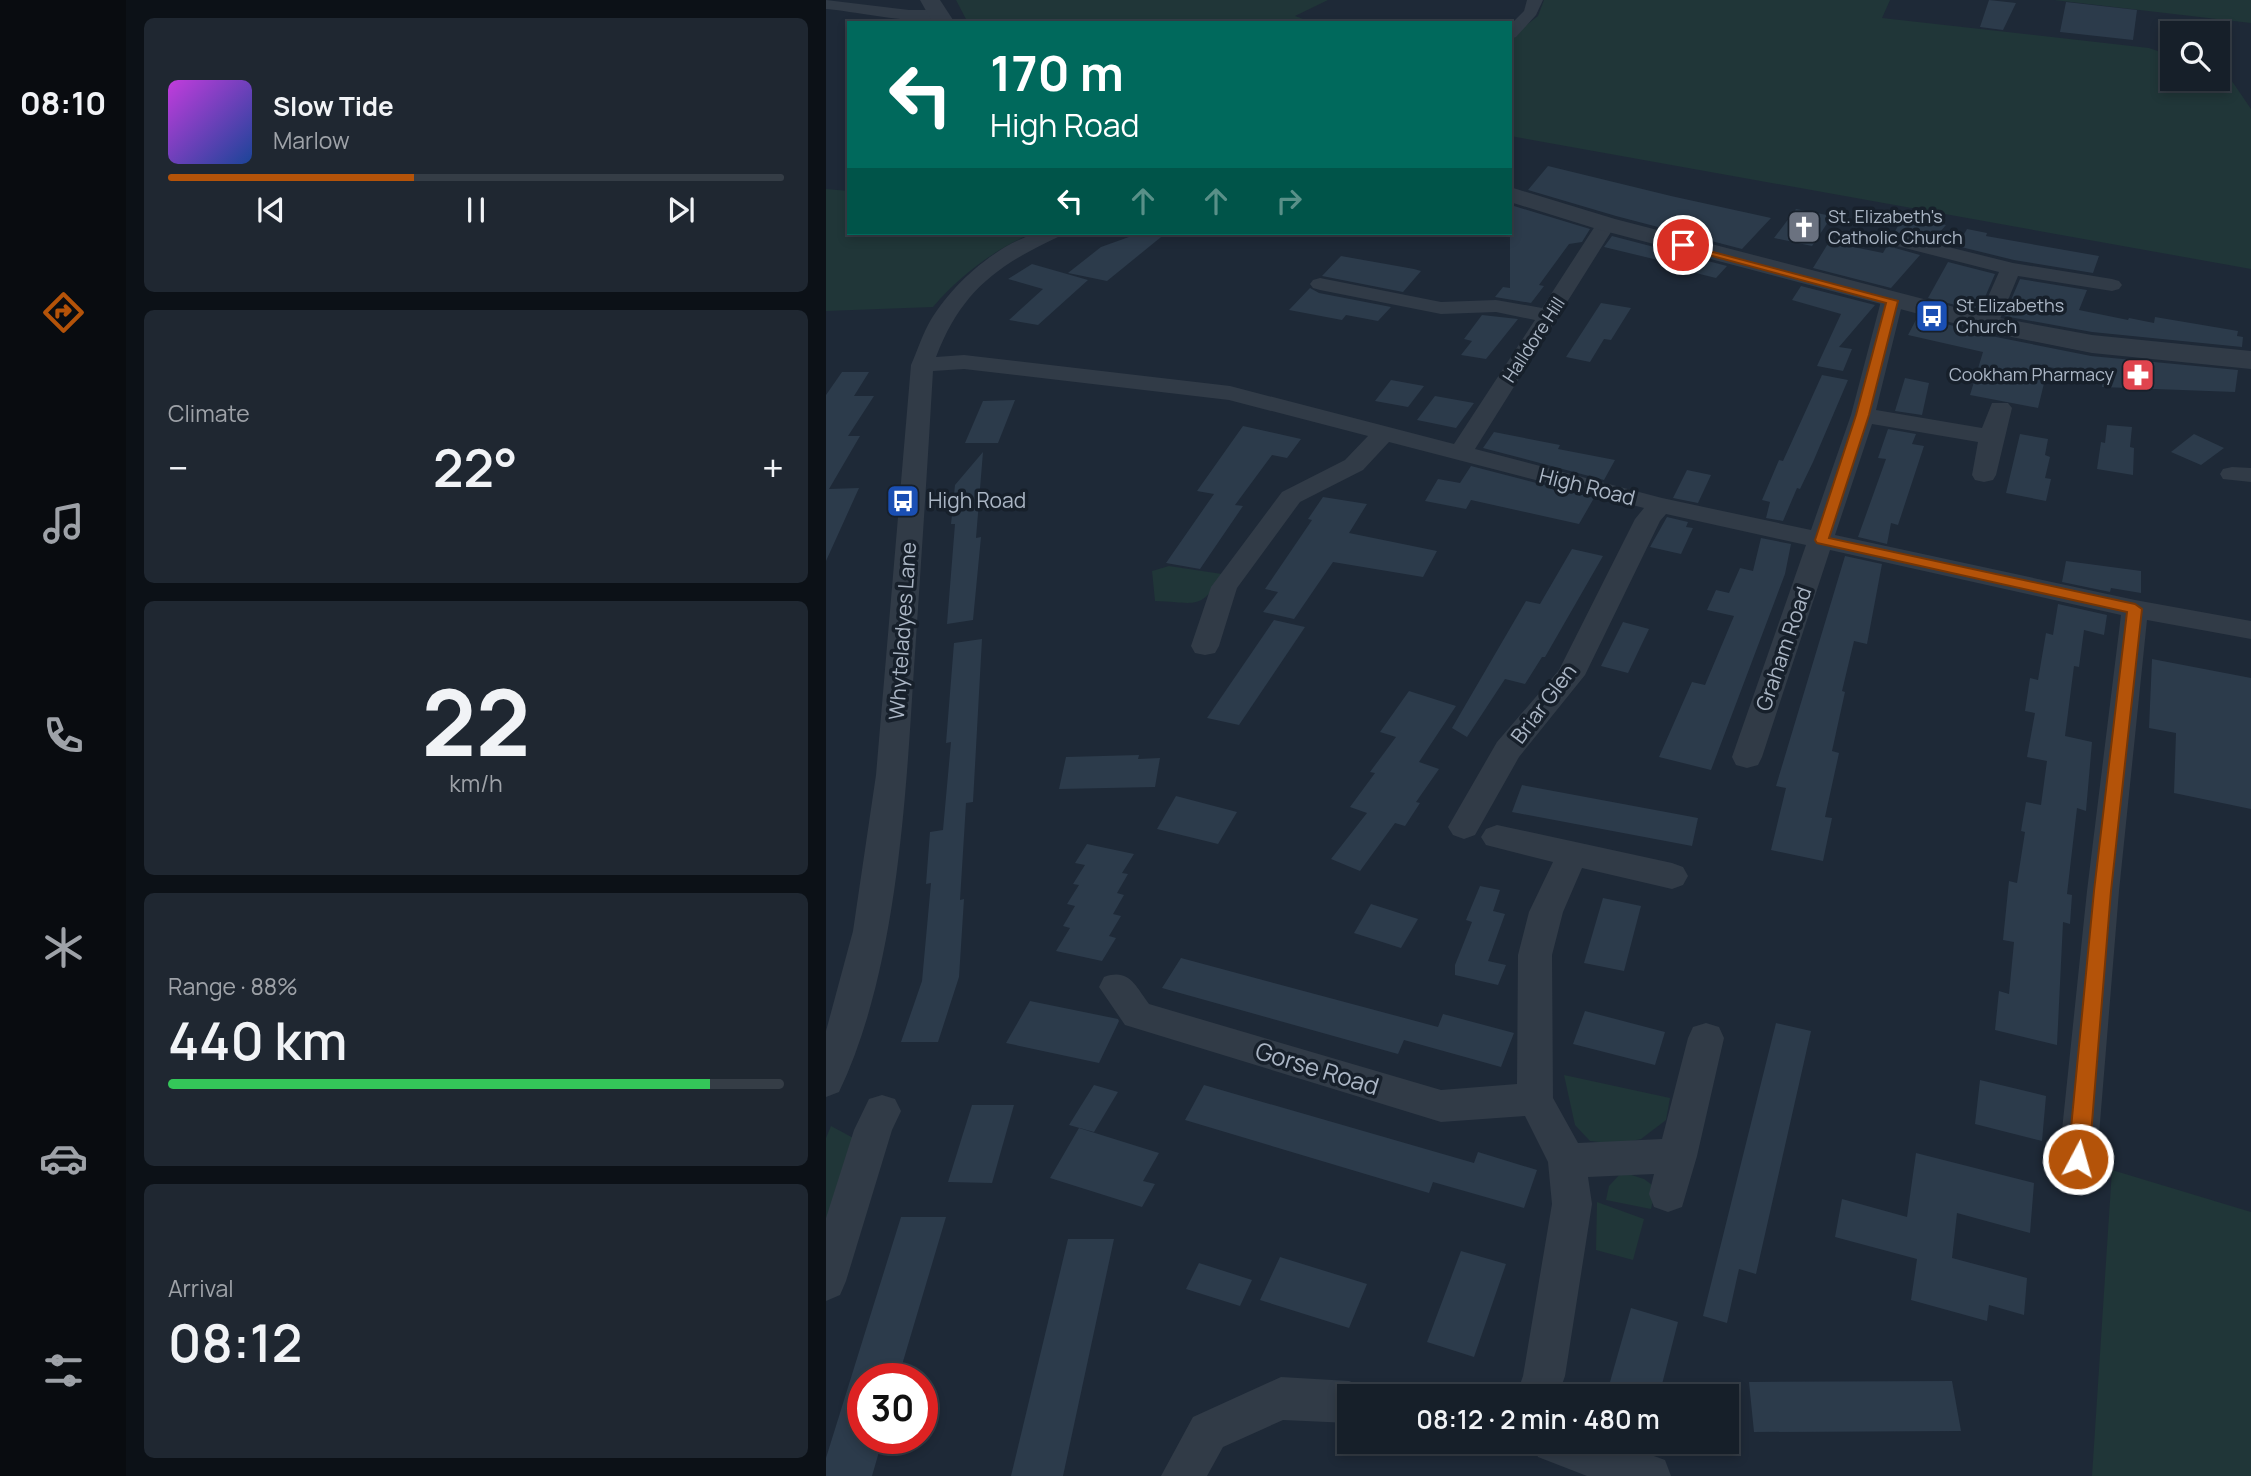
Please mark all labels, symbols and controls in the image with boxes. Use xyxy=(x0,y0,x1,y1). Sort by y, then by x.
map controls xyxy=(2160,21,2230,91)
button: search xyxy=(2160,21,2230,91)
text: 170 m xyxy=(990,39,1124,106)
icon: left xyxy=(875,49,966,140)
text: 08:10 xyxy=(20,81,106,125)
text: Slow Tide xyxy=(273,88,394,124)
text: High Road xyxy=(990,103,1140,147)
text: Marlow xyxy=(273,124,350,156)
icon: left xyxy=(1051,182,1089,220)
icon: ahead xyxy=(1124,182,1162,220)
icon: ahead xyxy=(1197,182,1235,220)
icon: right xyxy=(1270,182,1308,220)
icon: previous xyxy=(252,191,290,229)
icon: pause xyxy=(457,191,495,229)
icon: next xyxy=(662,191,700,229)
place label: St. Elizabeth's Catholic Church xyxy=(1828,204,1963,249)
church icon: St. Elizabeth's Catholic Church xyxy=(1785,208,1823,246)
pin xyxy=(1653,215,1713,275)
icon: arrive xyxy=(1664,226,1702,264)
icon: directions xyxy=(39,288,88,337)
street label: Halldore Hill xyxy=(1497,292,1570,387)
place label: St Elizabeths Church xyxy=(1956,293,2064,338)
bus stop icon: St Elizabeths Church xyxy=(1913,297,1951,335)
pharmacy icon: Cookham Pharmacy xyxy=(2119,356,2157,394)
place label: Cookham Pharmacy xyxy=(1949,362,2114,386)
text: Climate xyxy=(168,397,250,429)
text: 22° xyxy=(433,432,518,503)
text: − xyxy=(168,441,189,493)
text: + xyxy=(762,441,784,493)
street label: High Road xyxy=(1536,461,1638,511)
bus stop icon: High Road xyxy=(884,482,922,520)
place label: High Road xyxy=(928,486,1026,514)
icon: music xyxy=(39,499,88,548)
street label: Whyteladyes Lane xyxy=(882,541,922,721)
street label: Graham Road xyxy=(1749,583,1817,714)
street label: Briar Glen xyxy=(1504,658,1582,749)
text: 22 xyxy=(422,659,530,783)
icon: phone xyxy=(39,711,88,760)
text: km/h xyxy=(449,767,503,799)
icon: climate xyxy=(39,923,88,972)
text: Range · 88% xyxy=(168,970,298,1002)
text: 440 km xyxy=(168,1005,347,1076)
street label: Gorse Road xyxy=(1252,1033,1383,1102)
position arrow xyxy=(2041,1122,2115,1196)
icon: car xyxy=(39,1134,88,1183)
text: Arrival xyxy=(168,1272,234,1304)
text: 08:12 xyxy=(168,1307,302,1378)
icon: filters xyxy=(39,1346,88,1395)
speed limit sign: 30 xyxy=(847,1363,938,1454)
text: 08:12 · 2 min · 480 m xyxy=(1416,1401,1660,1437)

